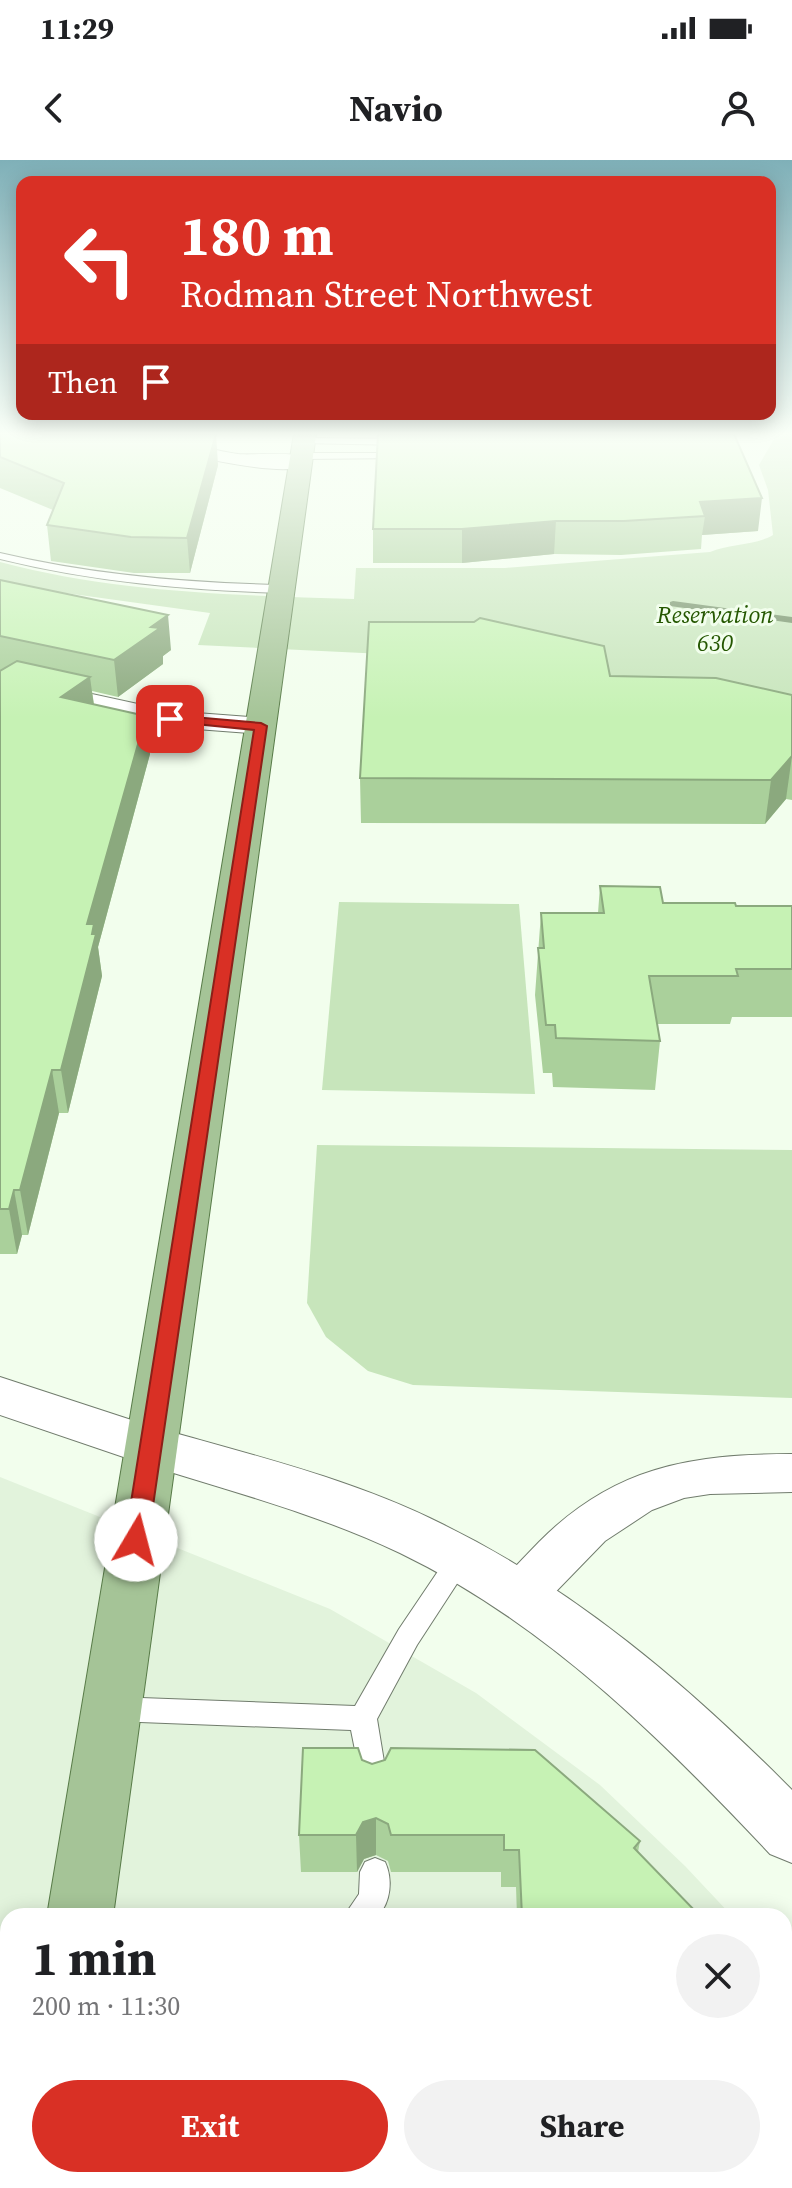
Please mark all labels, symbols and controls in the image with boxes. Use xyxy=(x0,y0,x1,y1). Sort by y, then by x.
text: 11:29 xyxy=(40,8,114,49)
text: Navio xyxy=(349,84,443,133)
icon: back xyxy=(32,86,76,130)
icon: person xyxy=(716,86,760,130)
text: 180 m xyxy=(180,197,334,274)
icon: left xyxy=(48,208,152,312)
text: Rodman Street Northwest xyxy=(180,270,592,319)
icon: arrive xyxy=(134,360,178,404)
text: Then xyxy=(48,362,118,403)
park label: Reservation 630 xyxy=(655,598,774,659)
pin xyxy=(136,685,204,753)
icon: arrive xyxy=(148,697,192,741)
position arrow xyxy=(94,1498,178,1582)
text: 1 min xyxy=(32,1925,157,1991)
button: close xyxy=(676,1934,760,2018)
text: 200 m · 11:30 xyxy=(32,1988,180,2024)
button: Exit xyxy=(32,2080,388,2172)
button: Share xyxy=(404,2080,760,2172)

